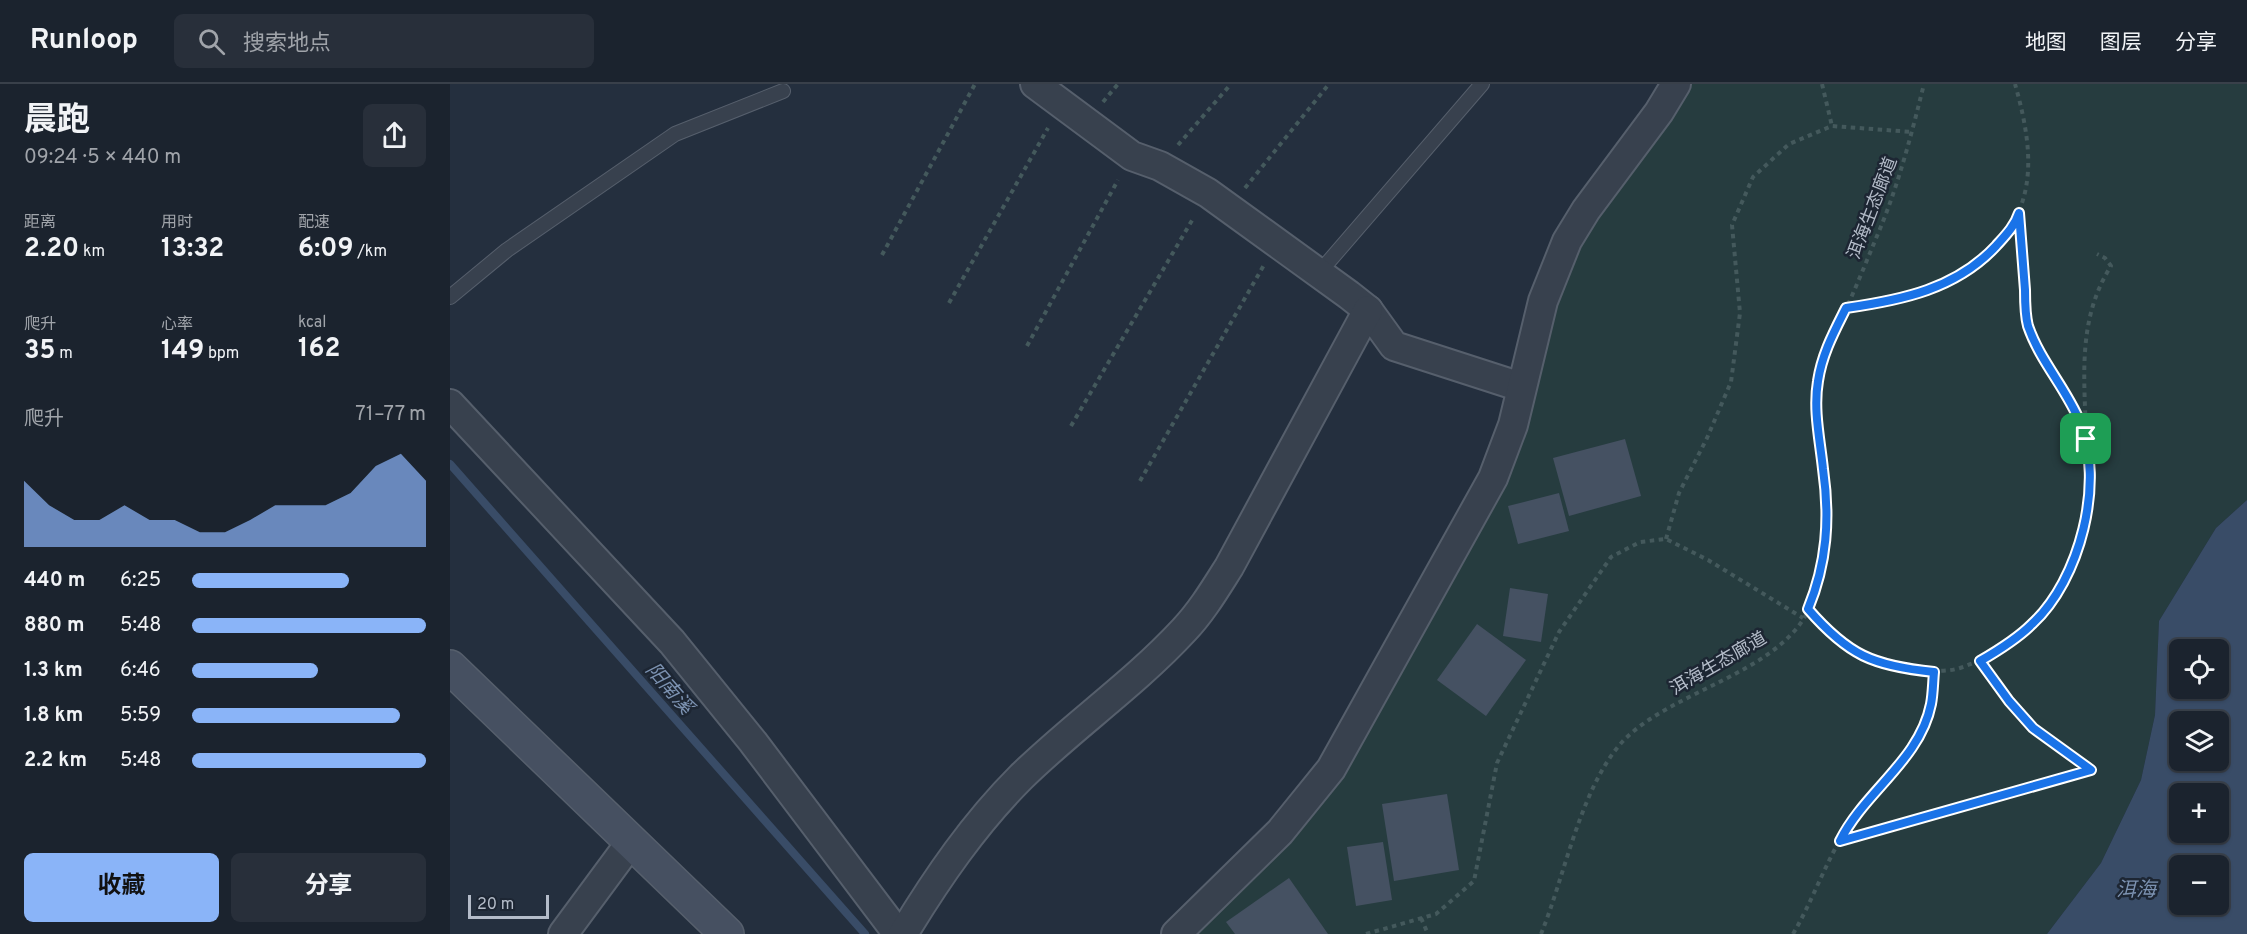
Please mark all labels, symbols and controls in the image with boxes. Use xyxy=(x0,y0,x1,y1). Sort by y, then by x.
search box xyxy=(174,14,594,68)
text: Runloop xyxy=(30,23,138,59)
icon: search xyxy=(195,25,228,58)
text: 地图 xyxy=(2025,30,2067,57)
text: 图层 xyxy=(2100,30,2142,57)
text: 分享 xyxy=(2175,30,2217,57)
text: 搜索地点 xyxy=(243,31,331,58)
text: 晨跑 xyxy=(24,101,90,143)
button: share xyxy=(363,104,426,167)
text: 09:24 · 5 × 440 m xyxy=(24,145,181,171)
street label: 洱海生态廊道 xyxy=(1843,154,1903,263)
text: 距离 xyxy=(24,213,56,233)
text: 用时 xyxy=(161,213,193,233)
text: 配速 xyxy=(298,213,330,233)
text: 2.20 xyxy=(24,233,79,266)
text: 13:32 xyxy=(161,233,224,266)
text: 6:09 xyxy=(298,233,353,266)
text: km xyxy=(79,242,105,262)
text: /km xyxy=(353,242,387,262)
text: kcal xyxy=(298,313,326,333)
text: 爬升 xyxy=(24,315,56,335)
text: 心率 xyxy=(161,315,193,335)
text: 162 xyxy=(298,333,340,366)
text: 35 xyxy=(24,335,55,368)
text: 149 xyxy=(161,335,204,368)
text: m xyxy=(55,344,73,364)
text: bpm xyxy=(204,344,239,364)
text: 71–77 m xyxy=(355,402,426,428)
text: 爬升 xyxy=(24,407,64,433)
pin xyxy=(2060,413,2111,464)
icon: arrive xyxy=(2069,422,2102,455)
text: 440 m xyxy=(24,568,85,594)
text: 6:25 xyxy=(120,568,161,594)
text: 880 m xyxy=(24,613,85,639)
text: 5:48 xyxy=(120,613,162,639)
street label: 洱海生态廊道 xyxy=(1666,627,1771,701)
map controls xyxy=(2169,639,2229,915)
button: locate xyxy=(2169,639,2229,699)
text: 1.3 km xyxy=(24,658,83,684)
text: 6:46 xyxy=(120,658,161,684)
water label: 阳南溪 xyxy=(639,658,699,722)
text: 1.8 km xyxy=(24,703,83,729)
text: 5:59 xyxy=(120,703,161,729)
button: layers xyxy=(2169,711,2229,771)
text: 2.2 km xyxy=(24,748,87,774)
text: 5:48 xyxy=(120,748,162,774)
button: + xyxy=(2169,783,2229,843)
button: 收藏 xyxy=(24,853,219,922)
button: 分享 xyxy=(231,853,426,922)
button: − xyxy=(2169,855,2229,915)
water label: 洱海 xyxy=(2116,878,2159,904)
scale bar xyxy=(468,892,549,920)
text: 20 m xyxy=(477,895,514,915)

